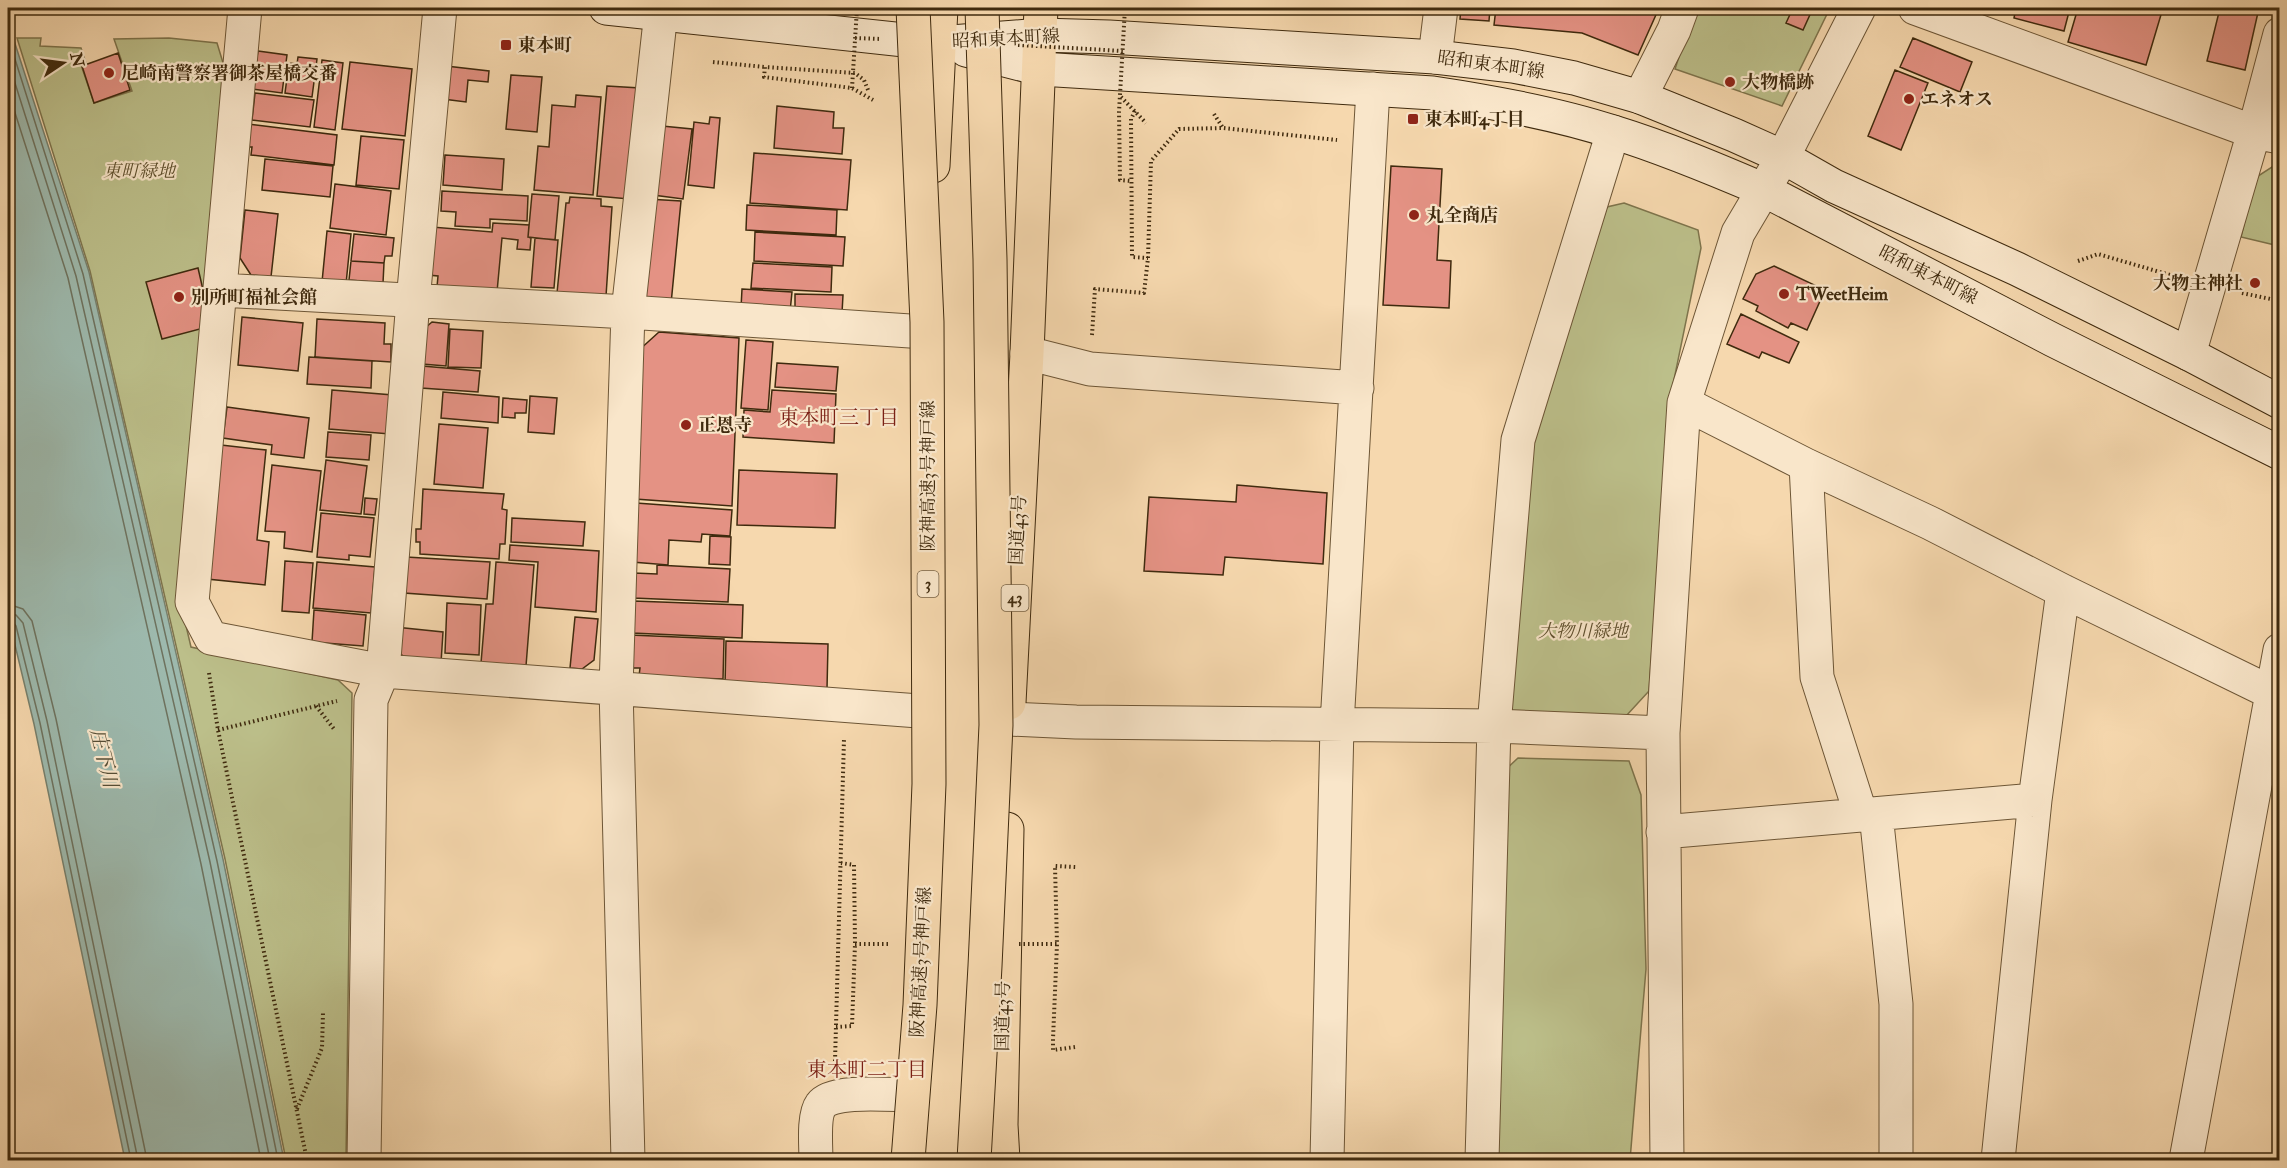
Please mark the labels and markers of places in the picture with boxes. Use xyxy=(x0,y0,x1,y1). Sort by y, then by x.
place label: 東本町 xyxy=(518,34,572,57)
marker: 東本町 xyxy=(499,38,513,52)
place label: 尼崎南警察署御茶屋橋交番 xyxy=(121,62,337,85)
marker: 尼崎南警察署御茶屋橋交番 xyxy=(102,66,116,80)
place label: 大物橋跡 xyxy=(1742,71,1814,94)
marker: 大物橋跡 xyxy=(1723,75,1737,89)
place label: エネオス xyxy=(1921,88,1993,111)
marker: エネオス xyxy=(1902,92,1916,106)
place label: 東本町4丁目 xyxy=(1425,108,1525,131)
marker: 東本町4丁目 xyxy=(1406,112,1420,126)
place label: 丸全商店 xyxy=(1426,204,1498,227)
marker: 丸全商店 xyxy=(1407,208,1421,222)
place label: 大物主神社 xyxy=(2153,272,2243,295)
marker: 大物主神社 xyxy=(2248,276,2262,290)
place label: TWeetHeim xyxy=(1795,283,1889,306)
place label: 別所町福祉会館 xyxy=(191,286,317,309)
marker: TWeetHeim xyxy=(1777,287,1791,301)
marker: 別所町福祉会館 xyxy=(172,290,186,304)
place label: 正恩寺 xyxy=(698,414,752,437)
marker: 正恩寺 xyxy=(679,418,693,432)

